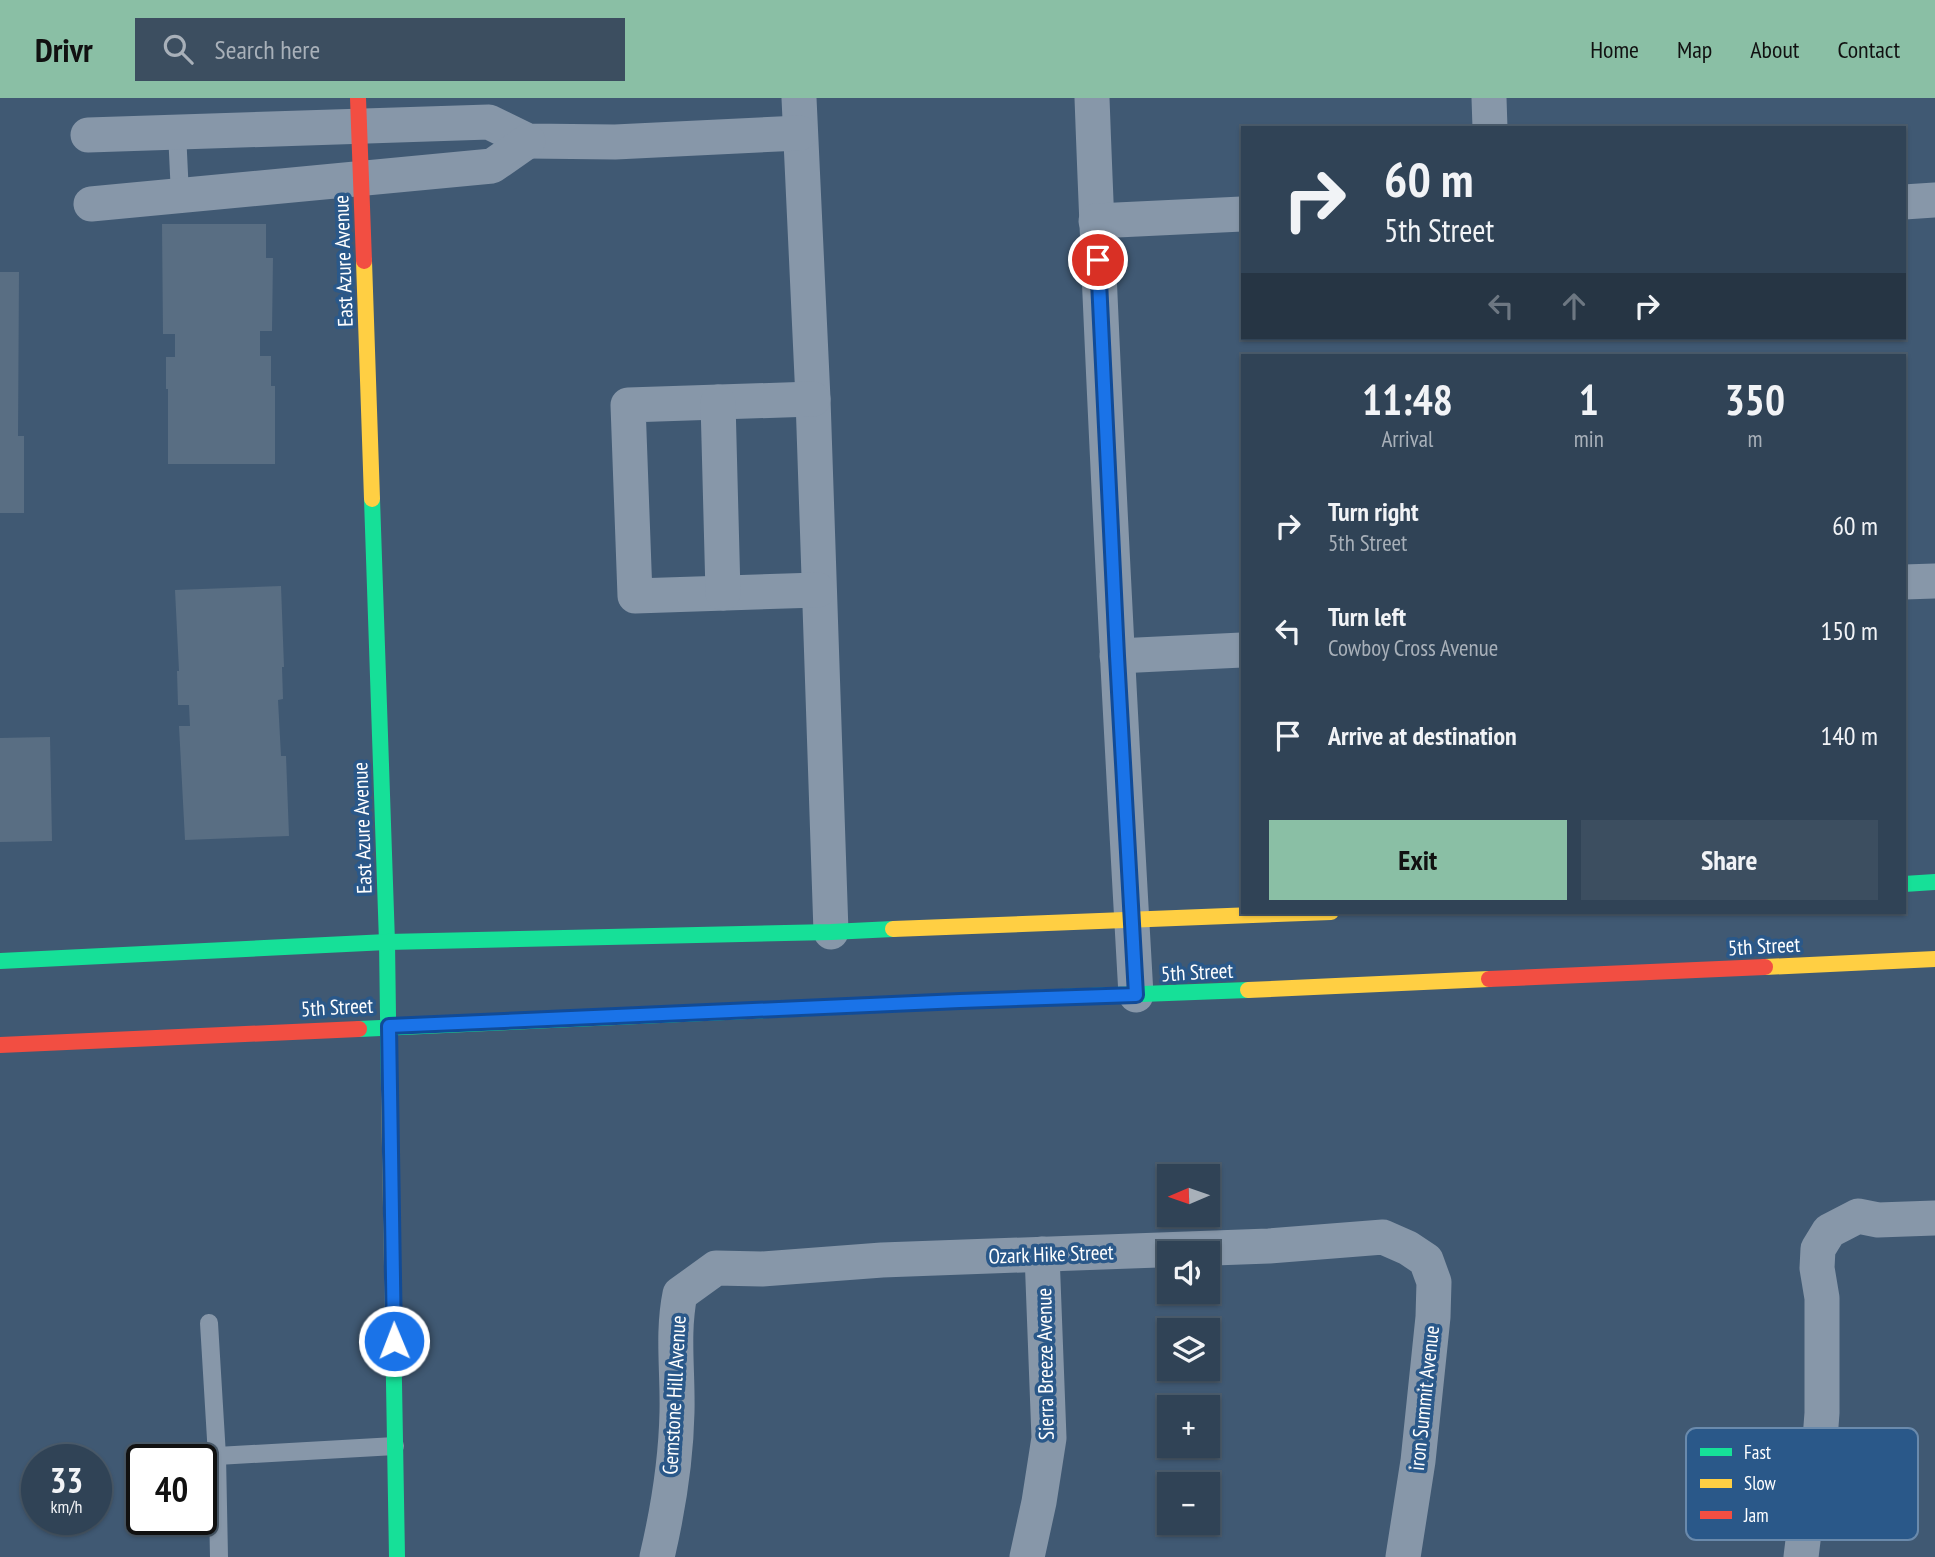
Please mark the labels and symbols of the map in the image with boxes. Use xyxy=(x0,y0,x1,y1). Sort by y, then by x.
street label: East Azure Avenue xyxy=(327,195,359,327)
pin xyxy=(1068,230,1128,290)
street label: East Azure Avenue xyxy=(346,762,378,894)
street label: 5th Street xyxy=(1727,931,1801,961)
street label: 5th Street xyxy=(1160,957,1234,987)
street label: 5th Street xyxy=(300,992,374,1022)
north arrow xyxy=(1157,1164,1220,1227)
street label: Ozark Hike Street xyxy=(988,1238,1114,1270)
street label: Sierra Breeze Avenue xyxy=(1030,1288,1060,1440)
position arrow xyxy=(357,1304,431,1378)
street label: Gemstone Hill Avenue xyxy=(656,1315,692,1475)
street label: iron Summit Avenue xyxy=(1403,1324,1445,1472)
legend xyxy=(1686,1428,1918,1540)
text: Fast xyxy=(1744,1440,1772,1464)
speed limit sign: 40 xyxy=(126,1444,217,1535)
text: Slow xyxy=(1744,1471,1777,1495)
text: Jam xyxy=(1743,1503,1769,1527)

